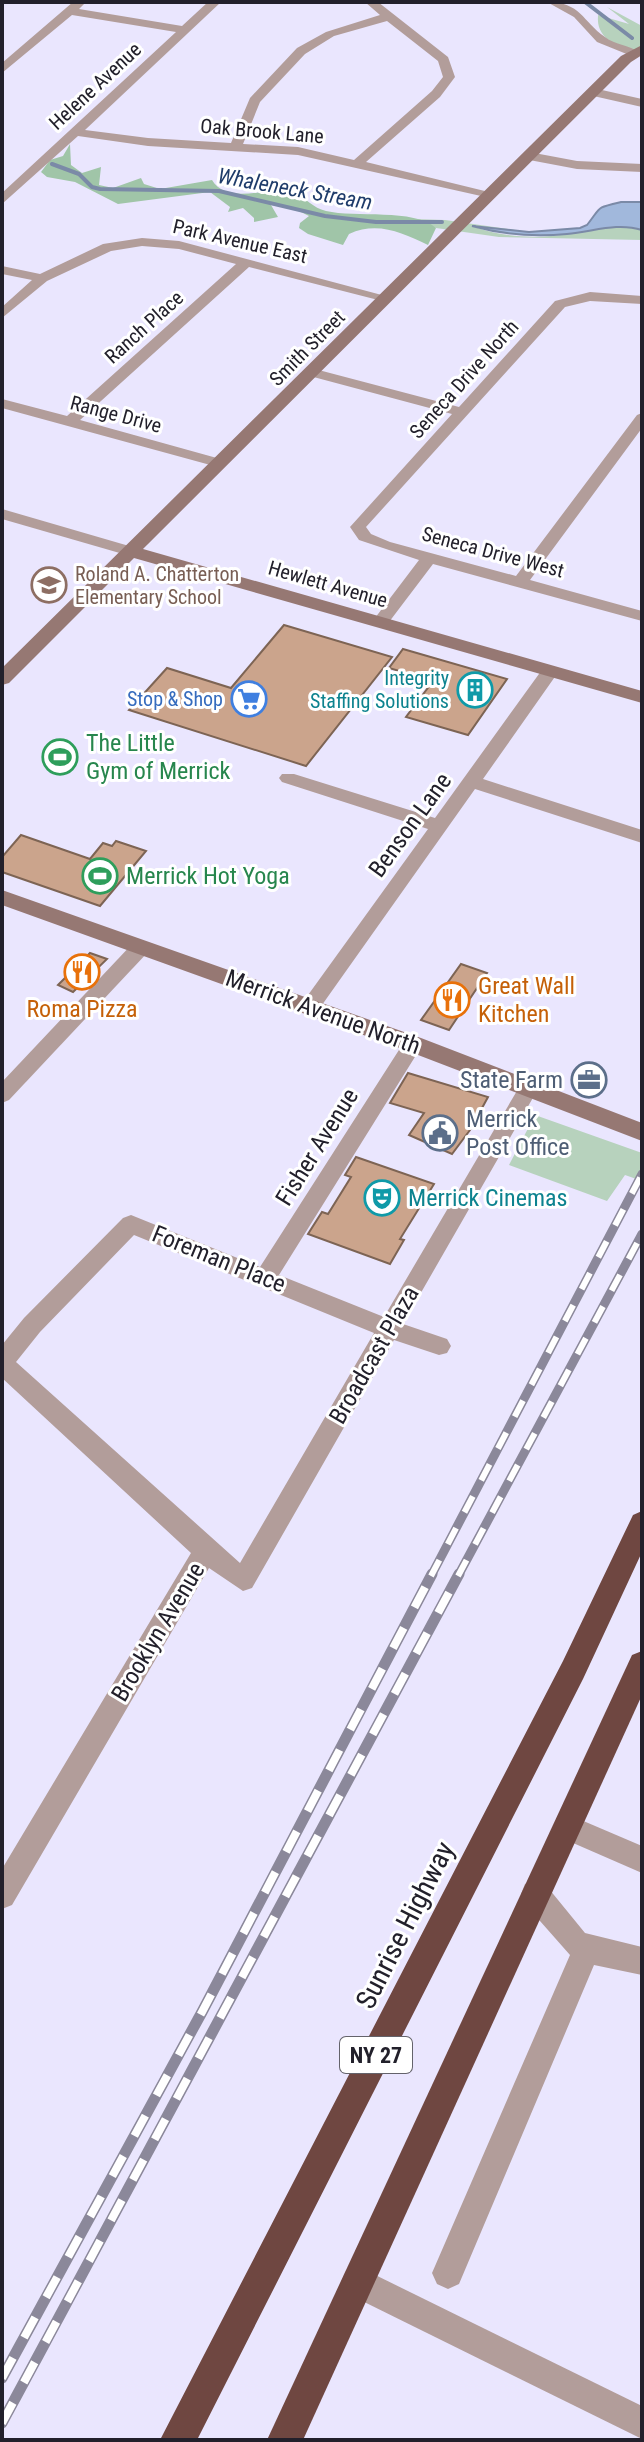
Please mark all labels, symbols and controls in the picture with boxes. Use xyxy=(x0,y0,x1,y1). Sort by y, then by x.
street label: Helene Avenue xyxy=(44,37,146,135)
street label: Oak Brook Lane xyxy=(199,114,325,148)
water label: Whaleneck Stream xyxy=(216,163,374,215)
street label: Park Avenue East xyxy=(171,214,310,268)
street label: Ranch Place xyxy=(100,286,188,368)
street label: Smith Street xyxy=(264,305,350,391)
street label: Seneca Drive North xyxy=(404,315,524,443)
street label: Range Drive xyxy=(68,390,164,438)
street label: Seneca Drive West xyxy=(419,522,567,583)
street label: Hewlett Avenue xyxy=(266,556,390,612)
place label: Roland A. Chatterton Elementary School xyxy=(75,562,239,609)
school or university icon: Roland A. Chatterton Elementary School xyxy=(30,566,68,604)
place label: Integrity Staffing Solutions xyxy=(310,666,449,713)
building icon: Integrity Staffing Solutions xyxy=(456,671,494,709)
supermarket icon: Stop & Shop xyxy=(230,680,268,718)
place label: Stop & Shop xyxy=(127,687,223,711)
place label: The Little Gym of Merrick xyxy=(86,729,231,785)
sports icon: The Little Gym of Merrick xyxy=(41,738,79,776)
street label: Benson Lane xyxy=(363,767,457,883)
sports icon: Merrick Hot Yoga xyxy=(81,857,119,895)
place label: Merrick Hot Yoga xyxy=(126,862,290,890)
restaurant icon: Roma Pizza xyxy=(63,953,101,991)
street label: Merrick Avenue North xyxy=(222,964,424,1060)
place label: Great Wall Kitchen xyxy=(478,972,575,1028)
restaurant icon: Great Wall Kitchen xyxy=(433,981,471,1019)
place label: Roma Pizza xyxy=(26,995,138,1023)
office icon: State Farm xyxy=(570,1061,608,1099)
place label: State Farm xyxy=(460,1066,563,1094)
street label: Fisher Avenue xyxy=(270,1083,364,1211)
place label: Merrick Post Office xyxy=(466,1105,569,1161)
public building icon: Merrick Post Office xyxy=(421,1114,459,1152)
theatre icon: Merrick Cinemas xyxy=(363,1179,401,1217)
place label: Merrick Cinemas xyxy=(408,1184,567,1212)
street label: Foreman Place xyxy=(148,1220,290,1298)
street label: Broadcast Plaza xyxy=(323,1281,425,1429)
street label: Brooklyn Avenue xyxy=(106,1558,210,1706)
street label: Sunrise Highway xyxy=(349,1836,461,2014)
road number: NY 27 xyxy=(340,2037,412,2073)

